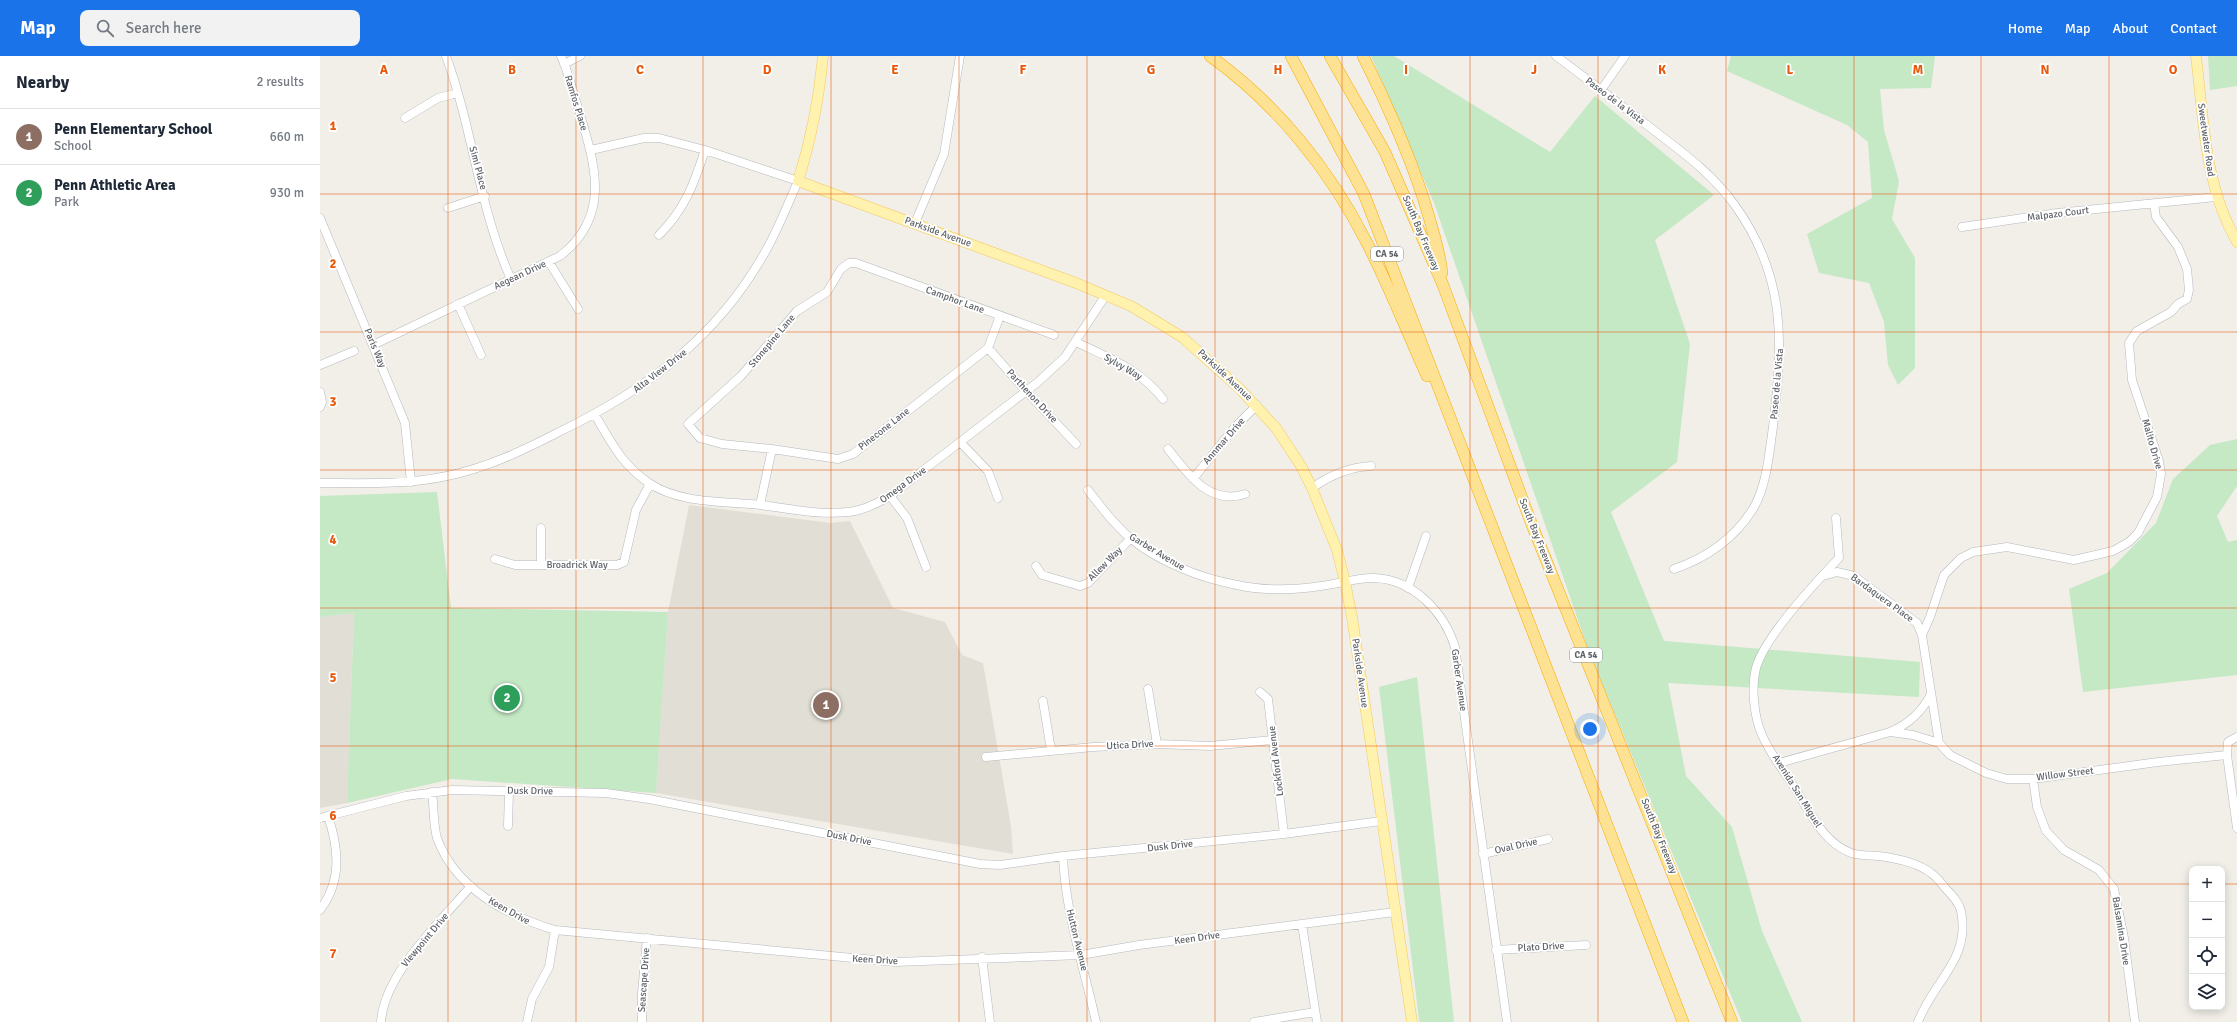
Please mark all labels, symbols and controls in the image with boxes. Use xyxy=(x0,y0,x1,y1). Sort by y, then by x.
search box xyxy=(80,10,360,46)
text: Map xyxy=(20,16,56,40)
icon: search xyxy=(94,17,116,39)
text: Search here xyxy=(126,19,201,37)
text: Home xyxy=(2008,20,2043,37)
text: Map xyxy=(2065,20,2090,37)
text: About xyxy=(2112,20,2148,37)
text: Contact xyxy=(2170,20,2217,37)
text: A xyxy=(380,62,389,78)
text: B xyxy=(508,62,516,78)
text: C xyxy=(636,62,644,78)
text: D xyxy=(763,62,772,78)
text: E xyxy=(891,62,899,78)
text: F xyxy=(1020,62,1027,78)
text: G xyxy=(1147,62,1155,78)
text: H xyxy=(1274,62,1282,78)
text: I xyxy=(1404,62,1408,78)
text: J xyxy=(1531,62,1537,78)
text: K xyxy=(1658,62,1666,78)
text: L xyxy=(1787,62,1794,78)
text: M xyxy=(1913,62,1924,78)
text: N xyxy=(2040,62,2050,78)
text: O xyxy=(2169,62,2178,78)
text: Nearby xyxy=(16,72,69,93)
text: 2 results xyxy=(256,74,304,90)
street label: Ramfos Place xyxy=(562,74,590,132)
street label: Paseo de la Vista xyxy=(1583,75,1647,127)
street label: Sweetwater Road xyxy=(2195,103,2217,177)
text: 1 xyxy=(329,118,337,134)
text: Penn Elementary School xyxy=(54,120,213,138)
text: 1 xyxy=(25,129,33,145)
text: 660 m xyxy=(270,129,304,145)
text: School xyxy=(54,138,92,154)
street label: Simi Place xyxy=(466,145,490,191)
text: Penn Athletic Area xyxy=(54,176,176,194)
text: 2 xyxy=(25,185,33,201)
text: 930 m xyxy=(270,185,304,201)
text: Park xyxy=(54,194,79,210)
street label: South Bay Freeway xyxy=(1400,194,1442,273)
street label: Malpazo Court xyxy=(2026,204,2090,224)
street label: Parkside Avenue xyxy=(903,214,973,250)
road number: CA 54 xyxy=(1371,247,1403,261)
text: 2 xyxy=(329,256,337,272)
street label: Aegean Drive xyxy=(492,258,548,292)
street label: Camphor Lane xyxy=(924,284,986,316)
street label: Stonepine Lane xyxy=(746,312,798,370)
street label: Paris Way xyxy=(361,327,389,370)
street label: Alta View Drive xyxy=(631,346,689,396)
street label: Parkside Avenue xyxy=(1195,347,1255,403)
street label: Paseo de la Vista xyxy=(1768,348,1786,420)
street label: Sylvy Way xyxy=(1102,351,1144,383)
street label: Parthenon Drive xyxy=(1004,367,1060,425)
text: 3 xyxy=(329,394,337,410)
street label: Pinecone Lane xyxy=(856,405,912,453)
street label: Annmar Drive xyxy=(1200,415,1248,467)
street label: Malito Drive xyxy=(2139,417,2165,471)
street label: Omega Drive xyxy=(877,464,929,506)
street label: South Bay Freeway xyxy=(1516,496,1558,576)
street label: Garber Avenue xyxy=(1127,531,1187,573)
text: 4 xyxy=(329,532,337,548)
street label: Allew Way xyxy=(1085,544,1125,584)
street label: Broadrick Way xyxy=(546,559,608,571)
street label: Bardaquera Place xyxy=(1848,571,1916,625)
street label: Parkside Avenue xyxy=(1349,637,1371,709)
street label: Garber Avenue xyxy=(1449,648,1469,712)
road number: CA 54 xyxy=(1570,648,1602,662)
text: 5 xyxy=(329,670,337,686)
pin: 2 xyxy=(494,683,520,713)
pin: 1 xyxy=(813,690,839,720)
your location xyxy=(1580,719,1600,739)
street label: Lockford Avenue xyxy=(1266,725,1286,797)
street label: Utica Drive xyxy=(1106,738,1154,752)
street label: Avenida San Miguel xyxy=(1770,752,1824,830)
street label: Willow Street xyxy=(2036,764,2095,783)
street label: Dusk Drive xyxy=(507,785,553,797)
street label: South Bay Freeway xyxy=(1638,796,1680,876)
text: 6 xyxy=(329,808,337,824)
street label: Dusk Drive xyxy=(825,828,873,848)
street label: Oval Drive xyxy=(1493,835,1539,857)
street label: Dusk Drive xyxy=(1147,838,1193,854)
map controls xyxy=(2189,866,2225,1010)
button: + xyxy=(2189,866,2225,902)
street label: Keen Drive xyxy=(486,895,532,927)
street label: Balsamina Drive xyxy=(2110,896,2132,966)
button: − xyxy=(2189,902,2225,938)
street label: Hutton Avenue xyxy=(1064,908,1090,972)
street label: Viewpoint Drive xyxy=(399,910,451,970)
street label: Keen Drive xyxy=(1173,929,1221,947)
button: locate xyxy=(2189,938,2225,974)
street label: Plato Drive xyxy=(1517,940,1565,954)
text: 7 xyxy=(329,946,337,962)
street label: Seascape Drive xyxy=(636,947,652,1013)
street label: Keen Drive xyxy=(852,953,898,967)
button: layers xyxy=(2189,974,2225,1010)

